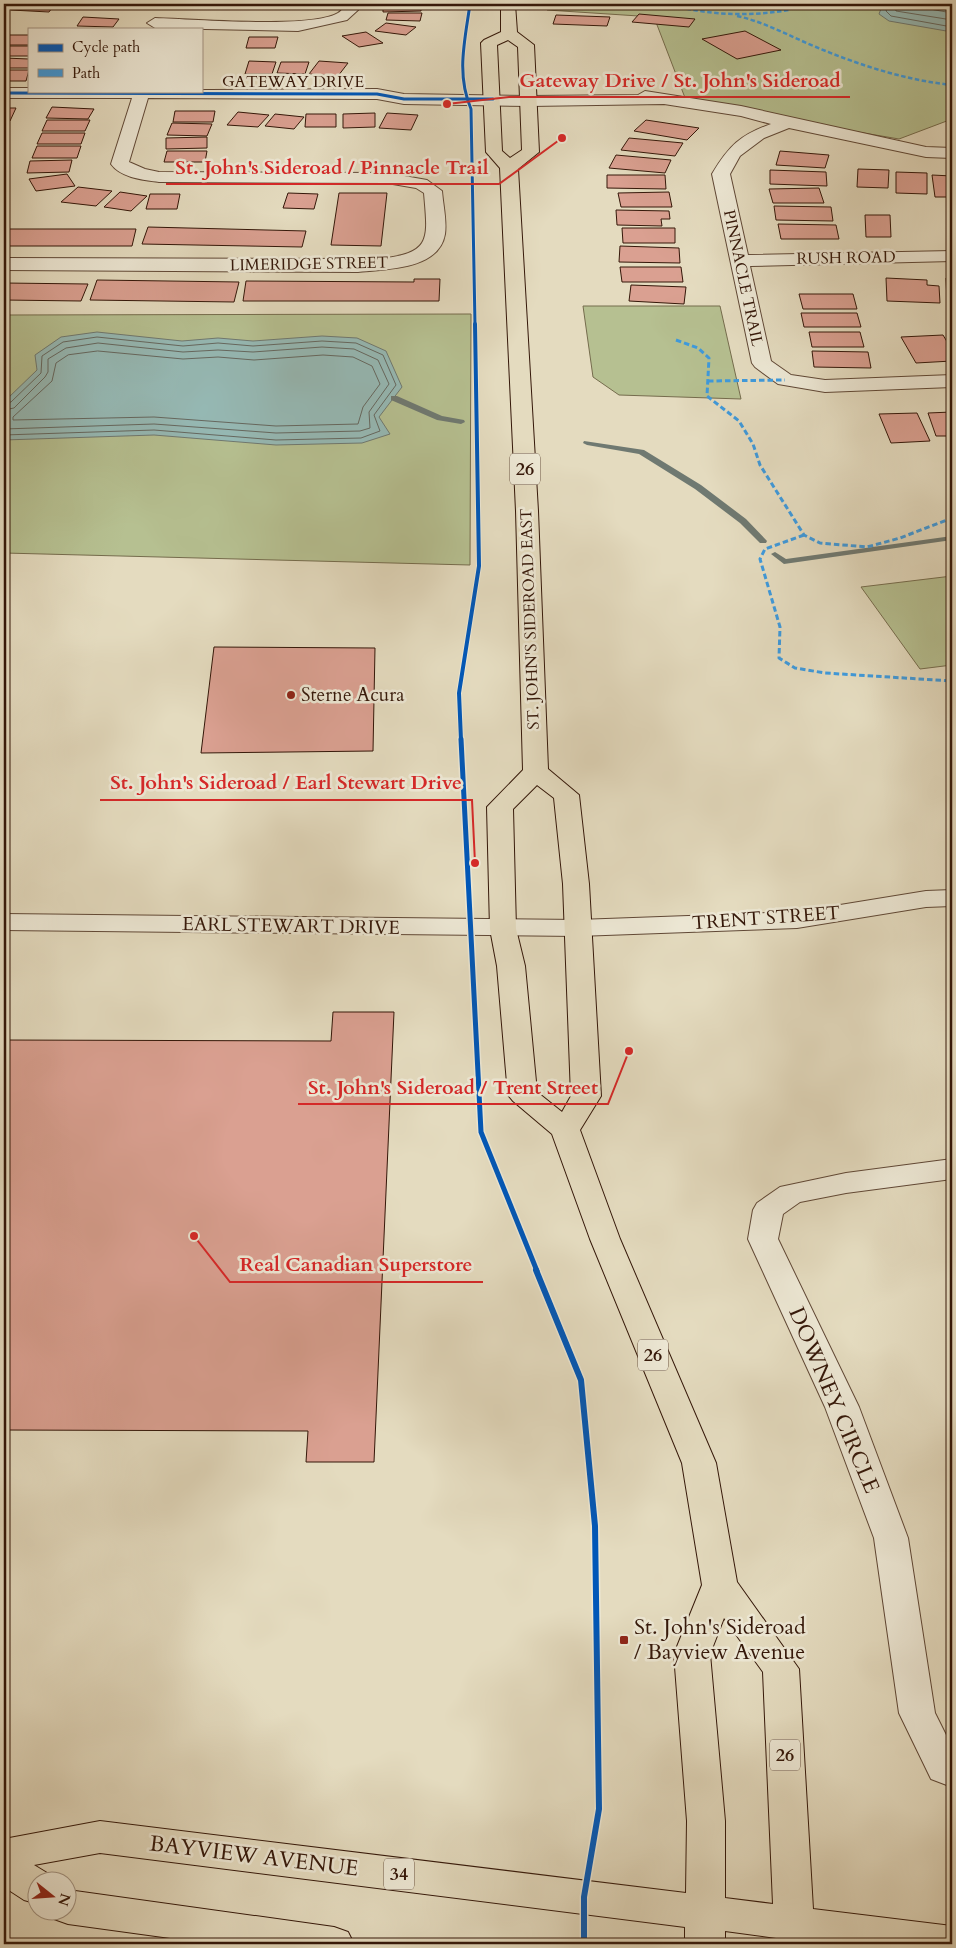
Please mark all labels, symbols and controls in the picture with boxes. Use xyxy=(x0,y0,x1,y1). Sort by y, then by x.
legend xyxy=(28,28,202,92)
text: Cycle path xyxy=(72,37,141,57)
callout: Gateway Drive / St. John's Sideroad xyxy=(509,62,850,97)
text: Path xyxy=(72,63,101,83)
text: Gateway Drive / St. John's Sideroad xyxy=(519,67,841,94)
street label: GATEWAY DRIVE xyxy=(222,71,364,93)
callout: St. John's Sideroad / Pinnacle Trail xyxy=(166,149,499,184)
text: St. John's Sideroad / Pinnacle Trail xyxy=(175,154,489,181)
street label: PINNACLE TRAIL xyxy=(718,208,768,349)
street label: RUSH ROAD xyxy=(796,246,896,270)
street label: LIMERIDGE STREET xyxy=(229,252,389,276)
road number: 26 xyxy=(510,454,540,484)
street label: ST. JOHN'S SIDEROAD EAST xyxy=(515,508,545,730)
place label: Sterne Acura xyxy=(301,682,404,708)
marker: Sterne Acura xyxy=(285,689,297,701)
callout: St. John's Sideroad / Earl Stewart Drive xyxy=(100,765,472,800)
text: St. John's Sideroad / Earl Stewart Drive xyxy=(110,769,462,796)
street label: TRENT STREET xyxy=(691,900,841,936)
street label: EARL STEWART DRIVE xyxy=(182,911,400,941)
callout: St. John's Sideroad / Trent Street xyxy=(298,1069,608,1104)
text: St. John's Sideroad / Trent Street xyxy=(308,1074,598,1101)
callout: Real Canadian Superstore xyxy=(230,1247,483,1282)
text: Real Canadian Superstore xyxy=(240,1251,472,1278)
street label: DOWNEY CIRCLE xyxy=(781,1302,887,1498)
road number: 26 xyxy=(638,1340,668,1370)
place label: St. John's Sideroad / Bayview Avenue xyxy=(634,1612,806,1667)
marker: St. John's Sideroad / Bayview Avenue xyxy=(618,1634,630,1646)
road number: 26 xyxy=(770,1740,800,1770)
street label: BAYVIEW AVENUE xyxy=(148,1828,360,1884)
road number: 34 xyxy=(384,1858,414,1890)
north arrow xyxy=(28,1870,78,1920)
text: N xyxy=(53,1891,75,1908)

